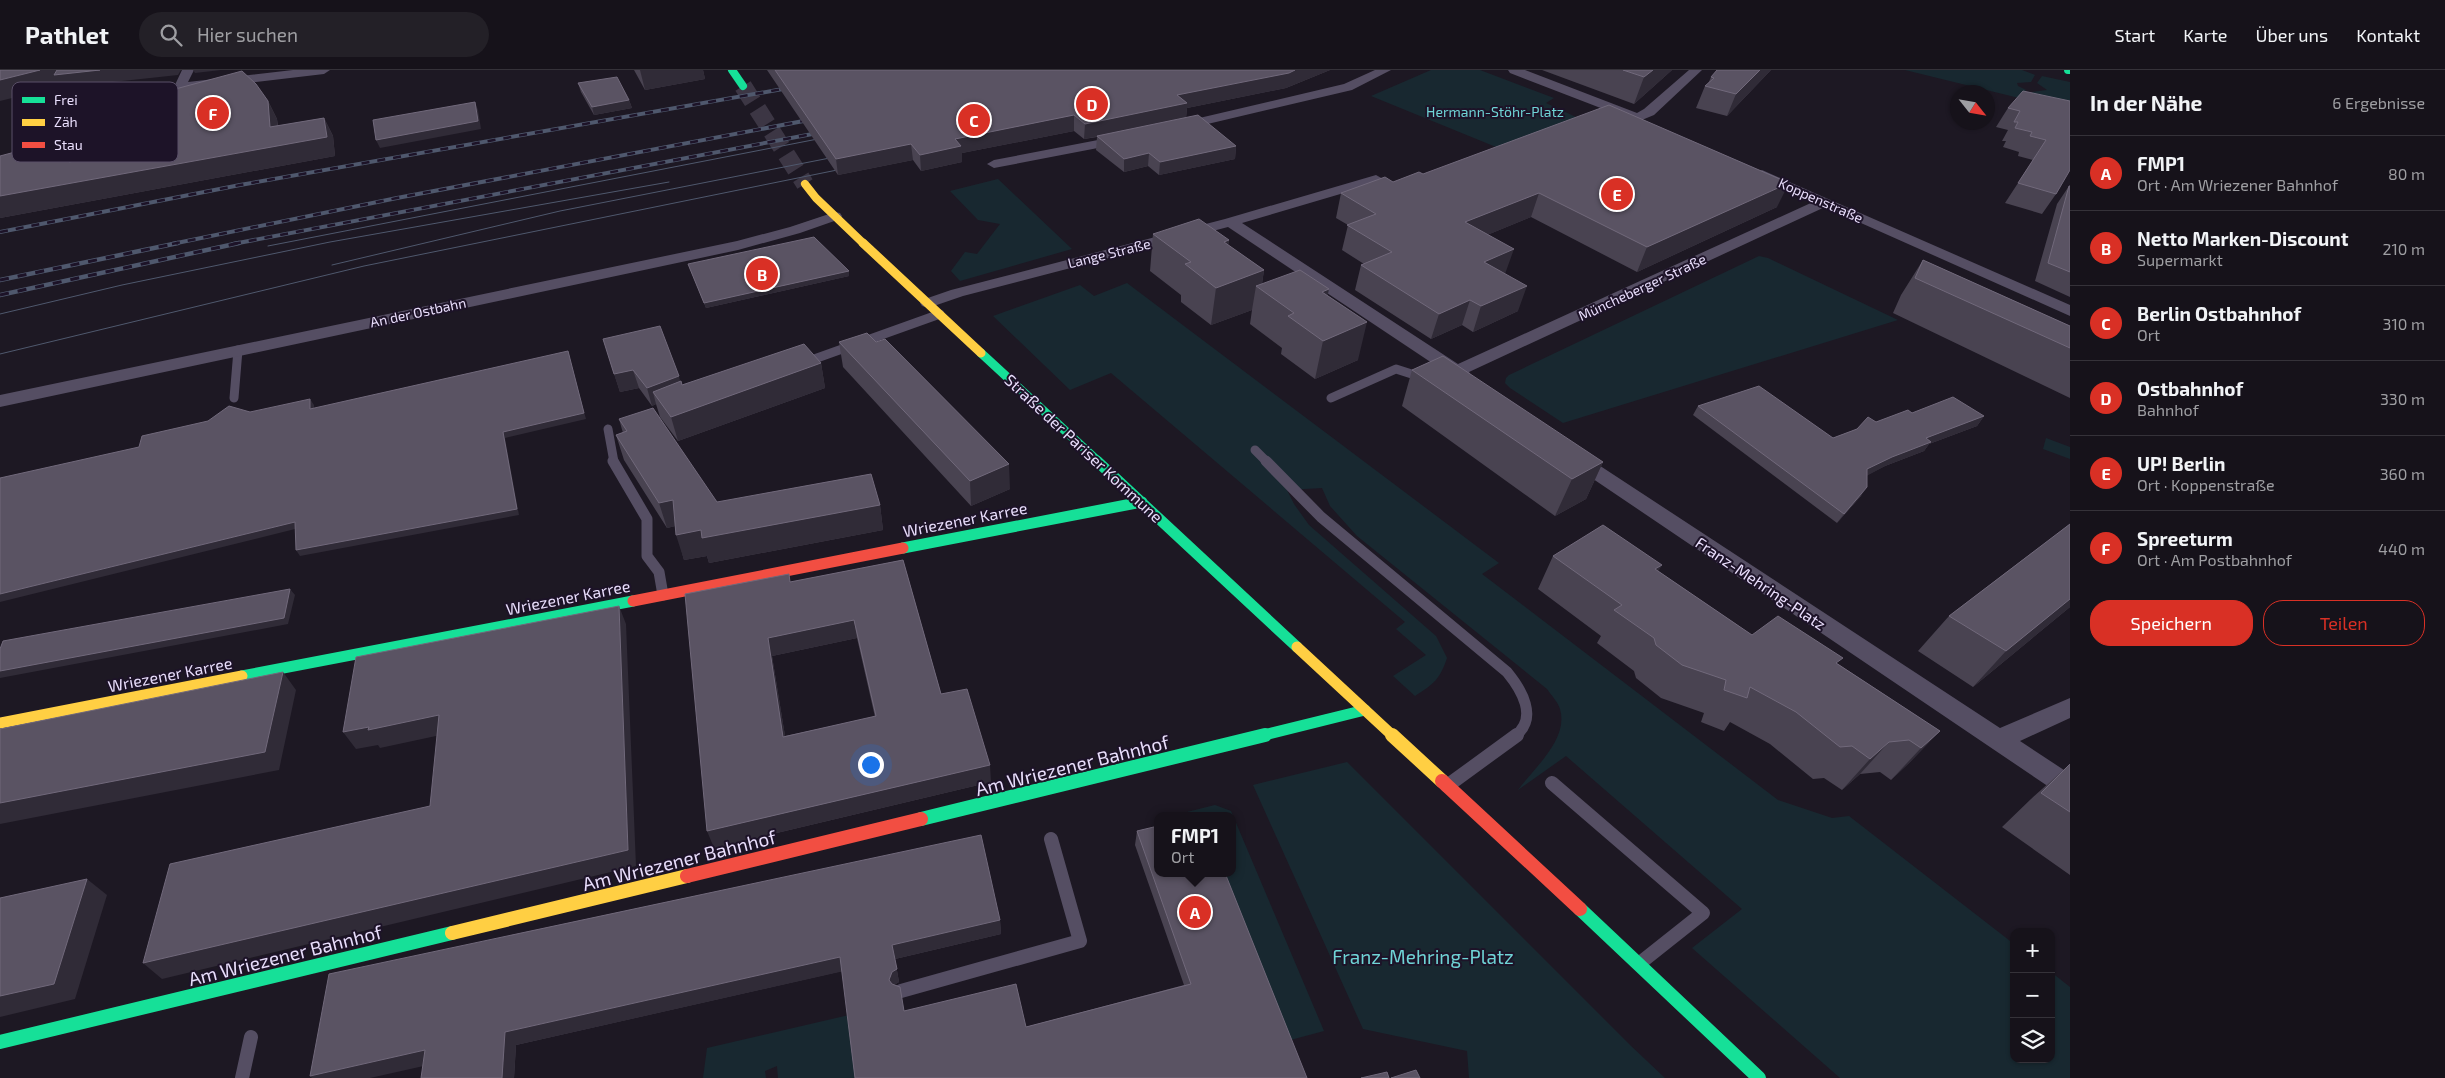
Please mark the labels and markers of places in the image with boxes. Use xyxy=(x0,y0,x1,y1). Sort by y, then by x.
pin: D xyxy=(1076,85,1108,123)
pin: F xyxy=(197,94,229,132)
pin: C xyxy=(958,101,990,139)
pin: E xyxy=(1601,175,1633,213)
pin: B xyxy=(746,255,778,293)
pin: A xyxy=(1179,893,1211,931)

